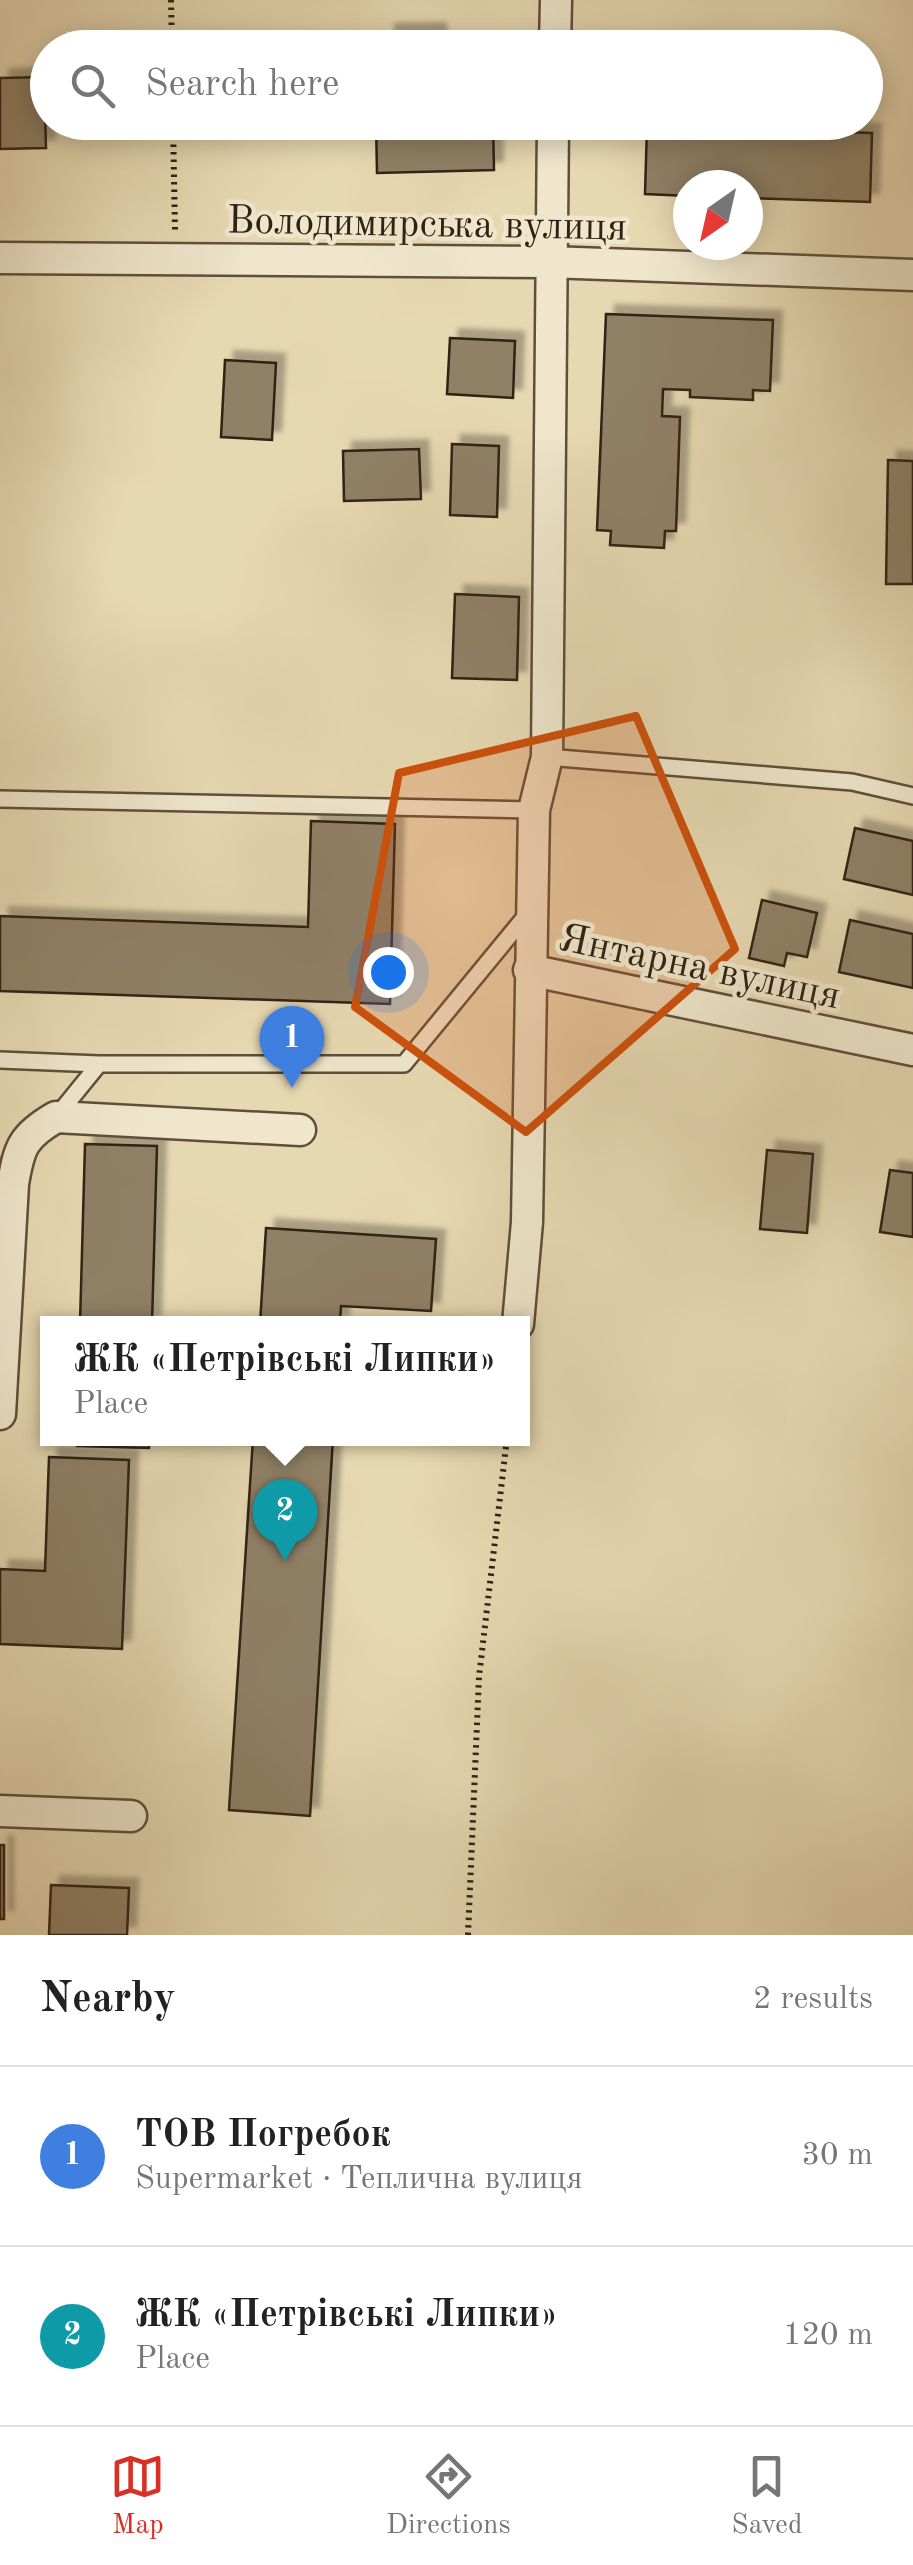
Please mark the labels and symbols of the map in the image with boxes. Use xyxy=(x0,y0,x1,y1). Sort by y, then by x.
north arrow xyxy=(673,170,763,260)
street label: Володимирська вулиця xyxy=(226,203,627,249)
street label: Янтарна вулиця xyxy=(555,920,844,1018)
your location xyxy=(363,947,414,998)
pin: 1 xyxy=(260,1006,324,1088)
pin: 2 xyxy=(252,1478,318,1561)

